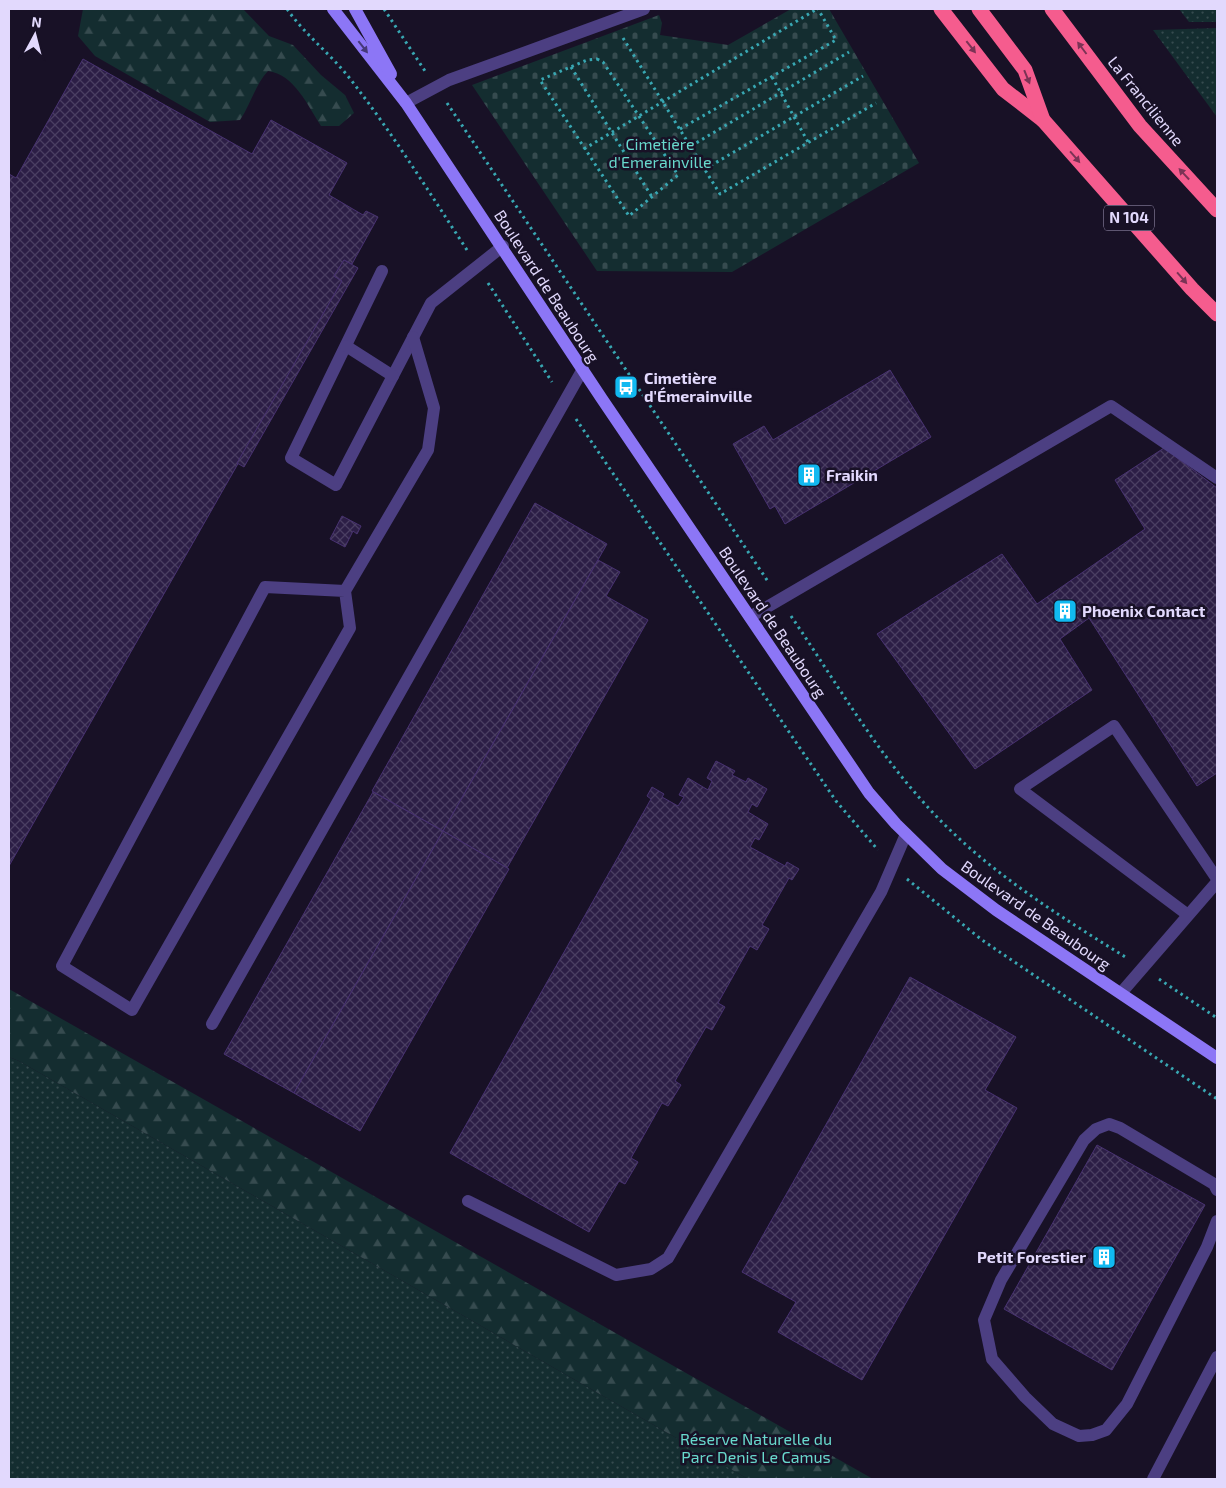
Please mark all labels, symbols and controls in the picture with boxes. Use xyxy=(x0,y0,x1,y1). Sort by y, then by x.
north arrow xyxy=(10,10,60,60)
text: N xyxy=(31,13,43,31)
one-way arrow xyxy=(358,40,368,54)
one-way arrow xyxy=(966,40,976,54)
one-way arrow xyxy=(1077,41,1087,55)
street label: La Francilienne xyxy=(1104,52,1188,149)
one-way arrow xyxy=(1023,70,1031,85)
park label: Cimetière d'Emerainville xyxy=(608,134,712,171)
one-way arrow xyxy=(1069,150,1081,162)
one-way arrow xyxy=(1178,169,1190,181)
street label: Boulevard de Beaubourg xyxy=(491,206,604,366)
road number: N 104 xyxy=(1104,206,1154,230)
one-way arrow xyxy=(1177,272,1188,285)
place label: Cimetière d'Émerainville xyxy=(644,368,752,405)
bus stop icon: Cimetière d'Émerainville xyxy=(613,374,639,400)
building icon: Fraikin xyxy=(796,462,822,488)
place label: Fraikin xyxy=(826,465,878,484)
street label: Boulevard de Beaubourg xyxy=(716,543,831,701)
building icon: Phoenix Contact xyxy=(1052,598,1078,624)
place label: Phoenix Contact xyxy=(1082,601,1206,620)
street label: Boulevard de Beaubourg xyxy=(958,856,1115,973)
building icon: Petit Forestier xyxy=(1091,1244,1117,1270)
place label: Petit Forestier xyxy=(977,1247,1086,1266)
park label: Réserve Naturelle du Parc Denis Le Camus xyxy=(680,1429,832,1466)

